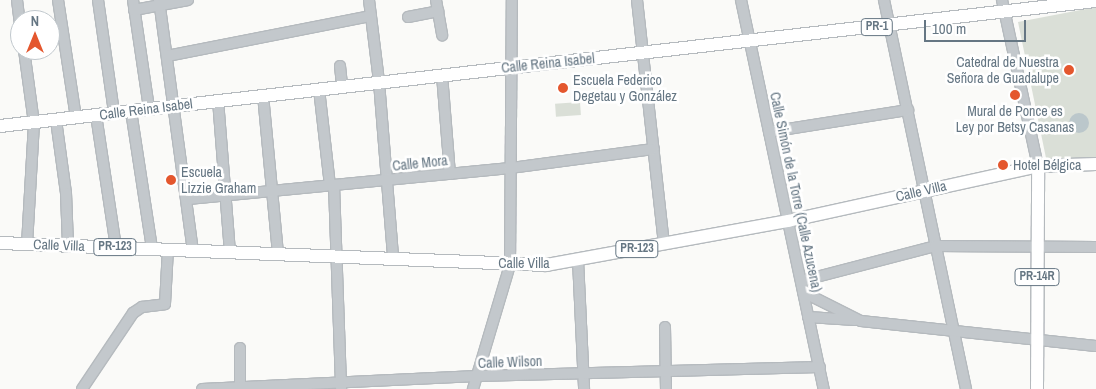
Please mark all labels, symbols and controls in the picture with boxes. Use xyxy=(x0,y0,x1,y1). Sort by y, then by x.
north arrow xyxy=(10,10,60,60)
scale bar xyxy=(926,10,1028,42)
text: N xyxy=(31,12,39,30)
road number: PR-1 xyxy=(861,18,893,36)
text: 100 m xyxy=(932,18,966,39)
street label: Calle Reina Isabel xyxy=(500,50,596,76)
place label: Catedral de Nuestra Señora de Guadalupe xyxy=(947,54,1059,86)
marker: Catedral de Nuestra Señora de Guadalupe xyxy=(1063,64,1075,76)
place label: Escuela Federico Degetau y González xyxy=(573,72,677,104)
marker: Escuela Federico Degetau y González xyxy=(557,82,569,94)
marker: Mural de Ponce es Ley por Betsy Casanas xyxy=(1009,89,1021,101)
street label: Calle Simón de la Torre (Calle Azucena) xyxy=(766,90,826,294)
street label: Calle Reina Isabel xyxy=(98,95,194,123)
place label: Mural de Ponce es Ley por Betsy Casanas xyxy=(956,103,1074,136)
street label: Calle Mora xyxy=(392,152,448,174)
place label: Hotel Bélgica xyxy=(1013,157,1081,173)
marker: Hotel Bélgica xyxy=(997,159,1009,171)
place label: Escuela Lizzie Graham xyxy=(181,164,256,196)
marker: Escuela Lizzie Graham xyxy=(165,174,177,186)
street label: Calle Villa xyxy=(894,177,948,205)
street label: Calle Villa xyxy=(33,236,85,254)
road number: PR-123 xyxy=(92,238,138,256)
road number: PR-123 xyxy=(614,240,660,258)
street label: Calle Villa xyxy=(498,255,550,271)
road number: PR-14R xyxy=(1014,268,1060,286)
street label: Calle Wilson xyxy=(478,352,542,372)

